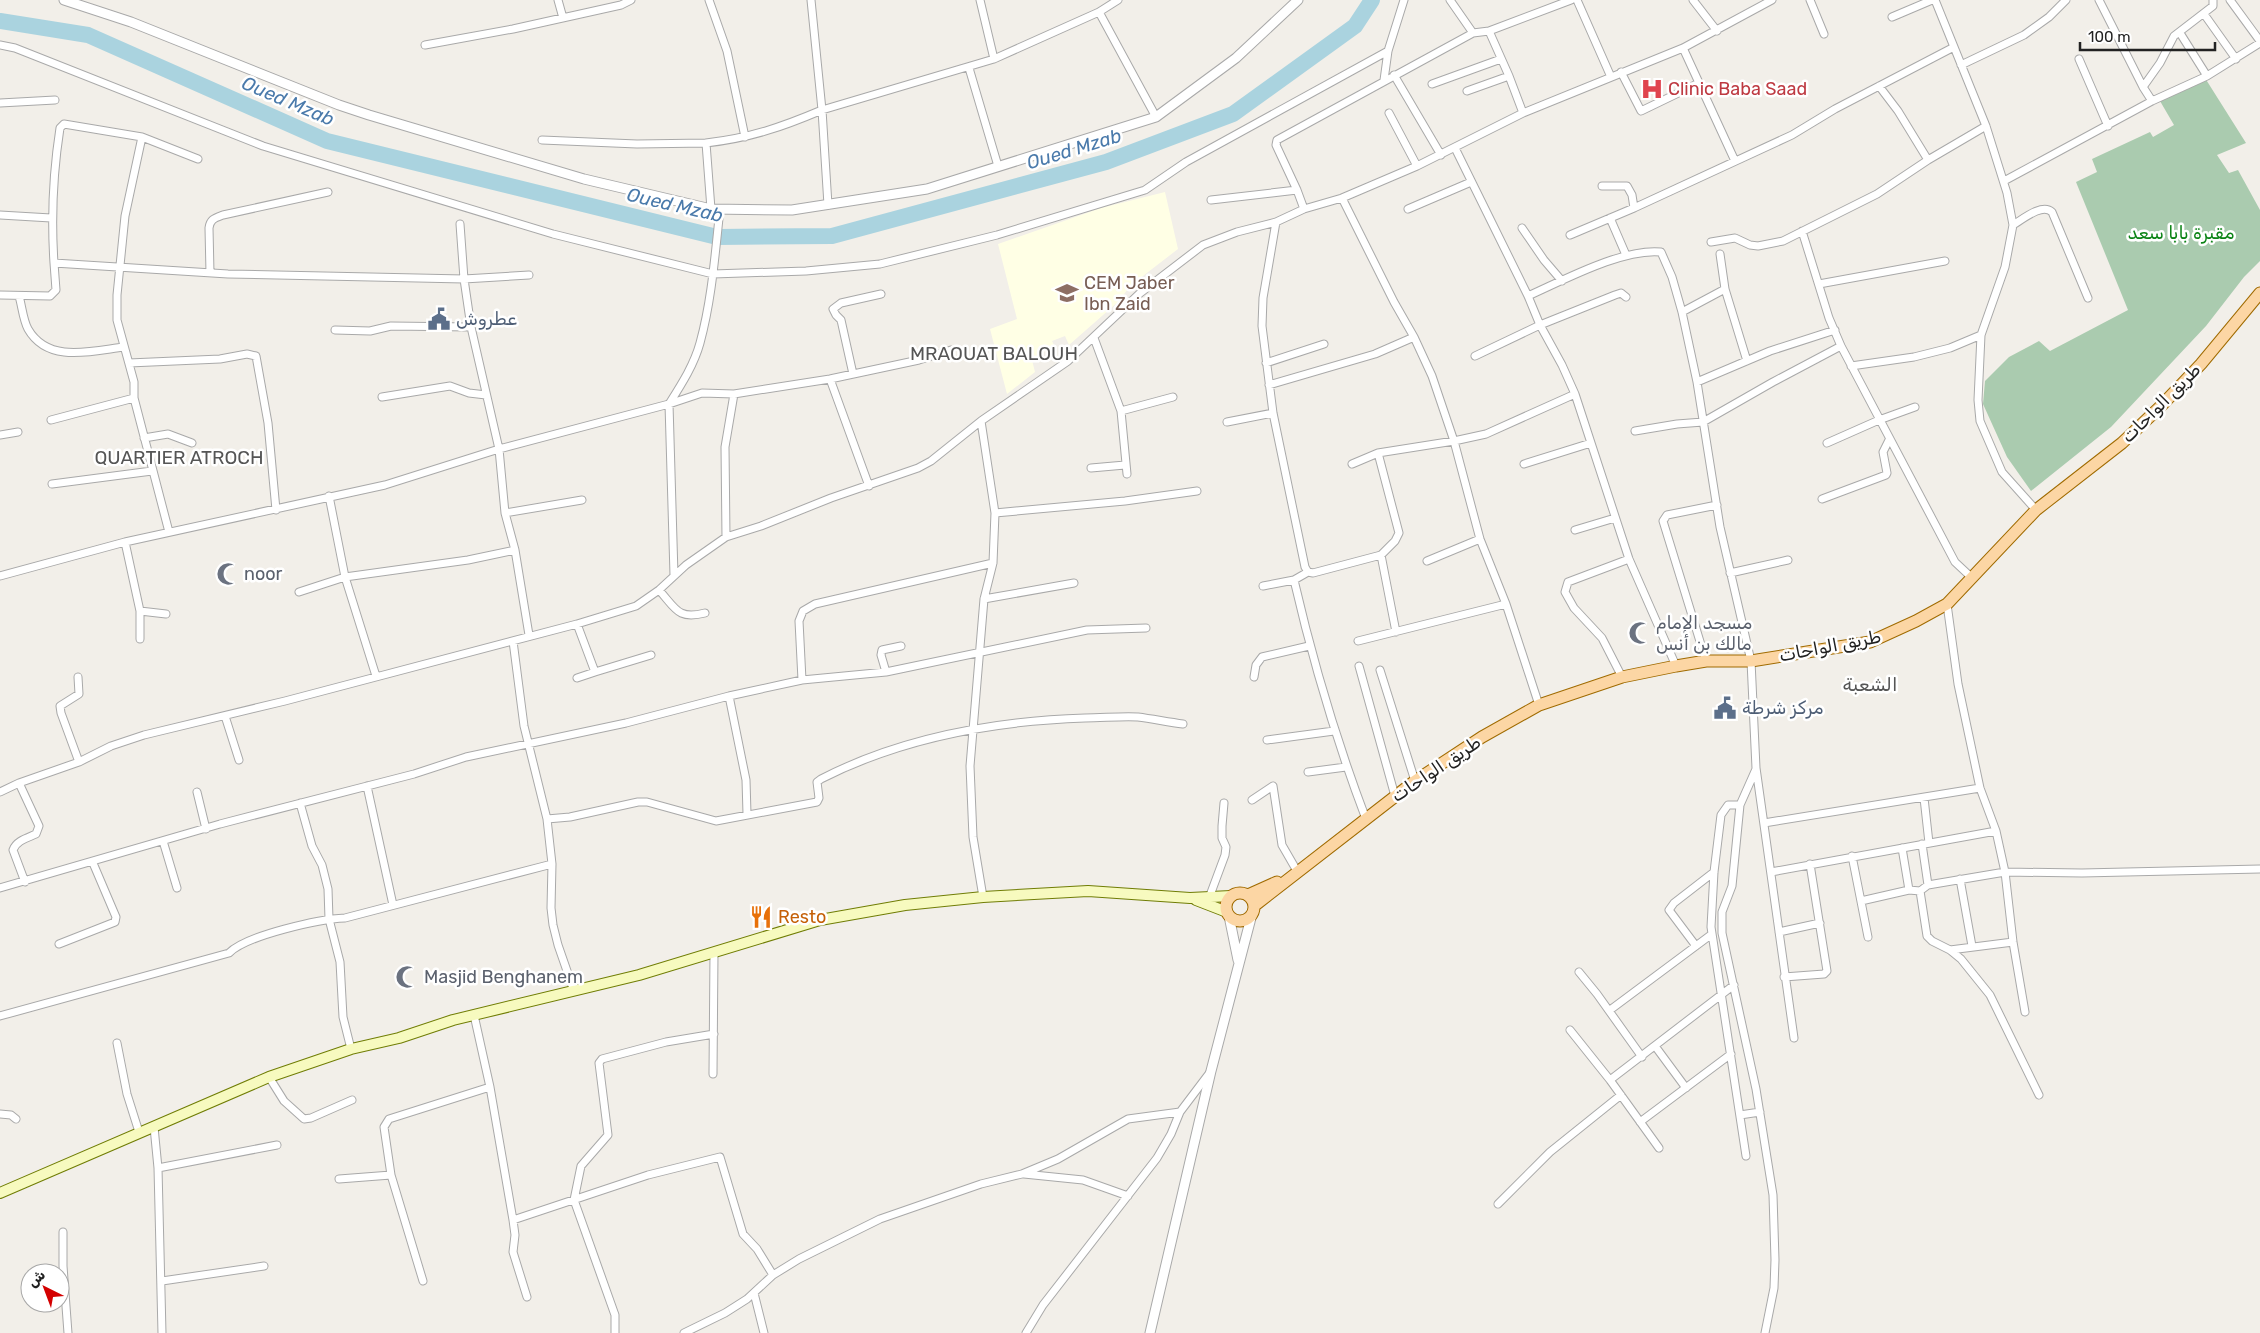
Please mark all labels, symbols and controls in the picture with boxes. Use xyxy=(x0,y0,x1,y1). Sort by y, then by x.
scale bar xyxy=(2080,20,2215,52)
text: 100 m xyxy=(2088,28,2130,46)
water label: Oued Mzab xyxy=(238,71,338,131)
hospital icon: Clinic Baba Saad xyxy=(1639,76,1665,102)
place label: Clinic Baba Saad xyxy=(1668,78,1807,100)
water label: Oued Mzab xyxy=(1024,124,1124,174)
water label: Oued Mzab xyxy=(625,183,725,227)
park label: مقبرة بابا سعد xyxy=(2128,222,2234,244)
place label: CEM Jaber Ibn Zaid xyxy=(1084,272,1175,315)
school or university icon: CEM Jaber Ibn Zaid xyxy=(1054,280,1080,306)
public building icon: عطروش xyxy=(426,306,452,332)
place label: عطروش xyxy=(456,308,517,330)
district label: MRAOUAT BALOUH xyxy=(910,342,1078,365)
street label: طريق الواحات xyxy=(2117,359,2205,447)
district label: QUARTIER ATROCH xyxy=(94,446,264,469)
mosque icon: noor xyxy=(215,561,241,587)
place label: noor xyxy=(244,563,283,585)
place label: مسجد الإمام مالك بن أنس xyxy=(1656,612,1752,655)
mosque icon: مسجد الإمام مالك بن أنس xyxy=(1627,620,1653,646)
street label: طريق الواحات xyxy=(1777,625,1883,667)
district label: الشعبة xyxy=(1843,673,1897,696)
public building icon: مركز شرطة xyxy=(1712,695,1738,721)
place label: مركز شرطة xyxy=(1742,697,1823,719)
street label: طريق الواحات xyxy=(1387,731,1485,807)
restaurant icon: Resto xyxy=(748,904,774,930)
place label: Resto xyxy=(778,906,826,928)
mosque icon: Masjid Benghanem xyxy=(394,964,420,990)
place label: Masjid Benghanem xyxy=(424,966,583,988)
north arrow xyxy=(20,1263,70,1313)
text: ش xyxy=(24,1266,49,1291)

